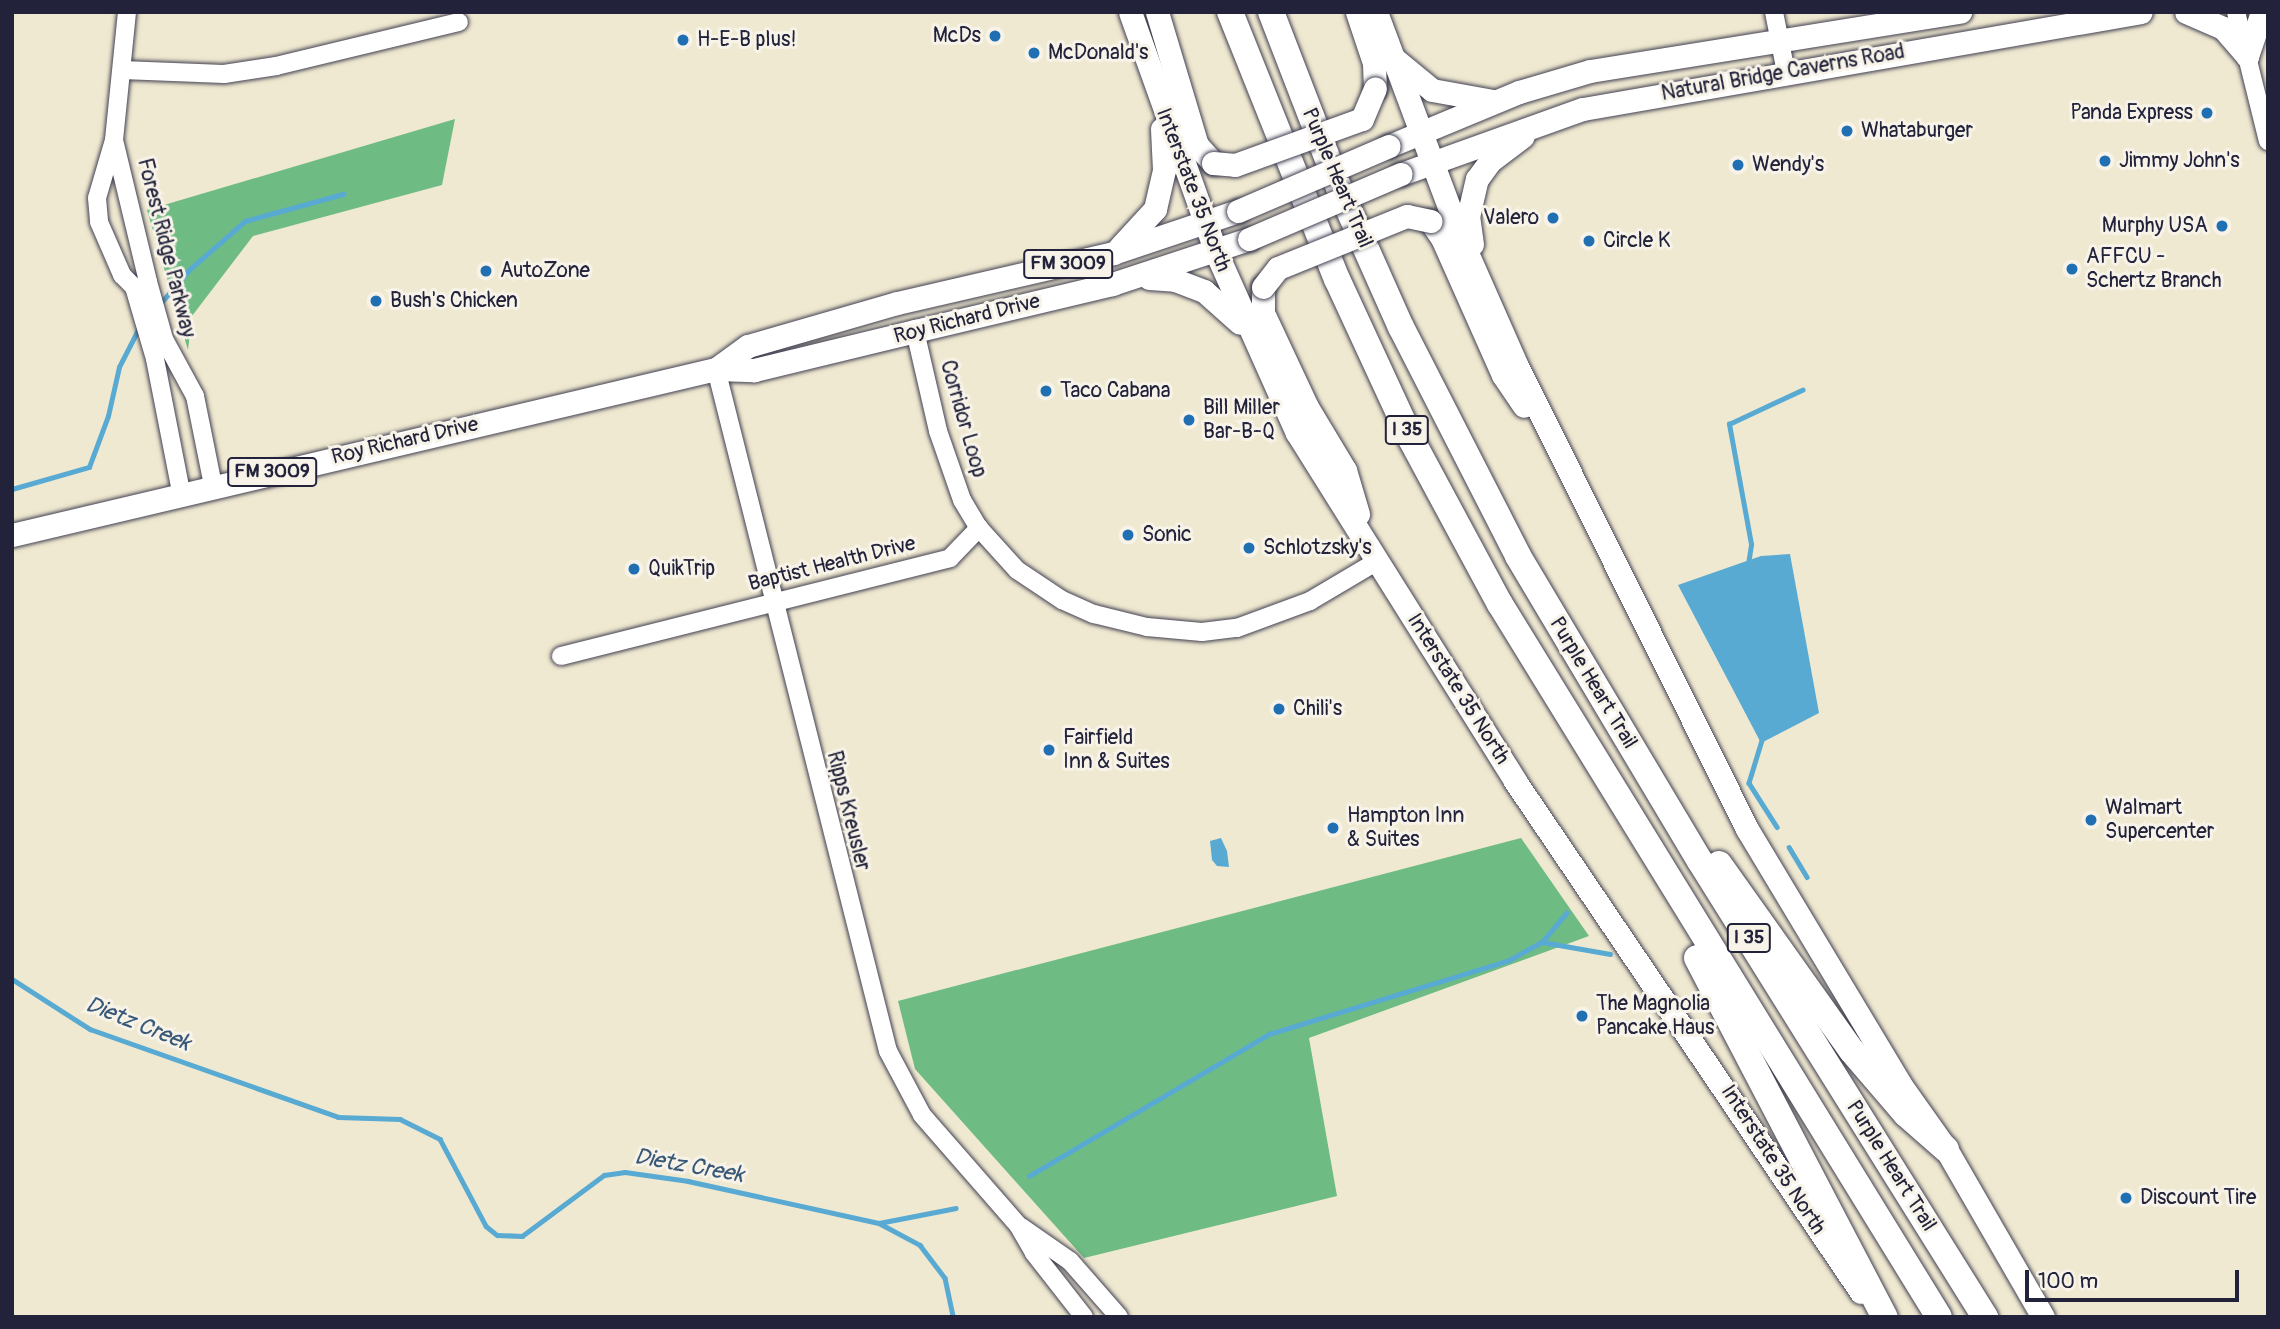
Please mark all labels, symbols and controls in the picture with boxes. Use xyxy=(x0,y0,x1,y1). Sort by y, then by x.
place label: McDs xyxy=(933,23,981,49)
place label: H-E-B plus! xyxy=(697,27,796,53)
marker: McDs xyxy=(987,28,1003,44)
marker: H-E-B plus! xyxy=(675,32,691,48)
street label: Natural Bridge Caverns Road xyxy=(1659,39,1907,107)
place label: McDonald's xyxy=(1048,40,1149,66)
marker: McDonald's xyxy=(1026,45,1042,61)
place label: Panda Express xyxy=(2070,100,2193,126)
street label: Purple Heart Trail xyxy=(1296,104,1378,252)
street label: Interstate 35 North xyxy=(1150,105,1236,275)
marker: Panda Express xyxy=(2199,105,2215,121)
place label: Whataburger xyxy=(1861,118,1973,144)
marker: Whataburger xyxy=(1839,123,1855,139)
place label: Jimmy John's xyxy=(2119,148,2240,174)
place label: Wendy's xyxy=(1752,152,1824,178)
marker: Jimmy John's xyxy=(2097,153,2113,169)
street label: Forest Ridge Parkway xyxy=(132,156,200,340)
marker: Wendy's xyxy=(1730,157,1746,173)
place label: Valero xyxy=(1483,205,1539,231)
marker: Valero xyxy=(1545,210,1561,226)
place label: Murphy USA xyxy=(2102,213,2208,239)
marker: Murphy USA xyxy=(2214,218,2230,234)
place label: Circle K xyxy=(1603,228,1670,254)
marker: Circle K xyxy=(1581,233,1597,249)
place label: AFFCU - Schertz Branch xyxy=(2086,244,2221,294)
road number: FM 3009 xyxy=(1023,248,1114,280)
place label: AutoZone xyxy=(500,258,590,284)
marker: AFFCU - Schertz Branch xyxy=(2064,261,2080,277)
marker: AutoZone xyxy=(478,263,494,279)
place label: Bush's Chicken xyxy=(390,288,518,314)
street label: Roy Richard Drive xyxy=(891,289,1043,349)
marker: Bush's Chicken xyxy=(368,293,384,309)
street label: Corridor Loop xyxy=(934,358,992,480)
place label: Taco Cabana xyxy=(1060,378,1170,404)
marker: Taco Cabana xyxy=(1038,383,1054,399)
place label: Bill Miller Bar-B-Q xyxy=(1203,395,1280,445)
street label: Roy Richard Drive xyxy=(329,412,481,470)
marker: Bill Miller Bar-B-Q xyxy=(1181,412,1197,428)
road number: I 35 xyxy=(1384,414,1430,446)
road number: FM 3009 xyxy=(226,457,318,488)
place label: Sonic xyxy=(1142,522,1192,548)
marker: Sonic xyxy=(1120,527,1136,543)
street label: Baptist Health Drive xyxy=(746,531,918,597)
place label: Schlotzsky's xyxy=(1263,535,1372,561)
marker: Schlotzsky's xyxy=(1241,540,1257,556)
place label: QuikTrip xyxy=(648,556,715,582)
marker: QuikTrip xyxy=(626,561,642,577)
street label: Interstate 35 North xyxy=(1401,609,1515,769)
street label: Purple Heart Trail xyxy=(1544,612,1642,754)
place label: Chili's xyxy=(1293,696,1342,722)
marker: Chili's xyxy=(1271,701,1287,717)
place label: Fairfield Inn & Suites xyxy=(1063,725,1170,775)
marker: Fairfield Inn & Suites xyxy=(1041,742,1057,758)
street label: Ripps Kreusler xyxy=(821,748,875,874)
place label: Walmart Supercenter xyxy=(2105,795,2214,845)
place label: Hampton Inn & Suites xyxy=(1347,803,1464,853)
marker: Walmart Supercenter xyxy=(2083,812,2099,828)
marker: Hampton Inn & Suites xyxy=(1325,820,1341,836)
road number: I 35 xyxy=(1726,922,1772,954)
water label: Dietz Creek xyxy=(82,991,194,1057)
place label: The Magnolia Pancake Haus xyxy=(1596,991,1714,1041)
marker: The Magnolia Pancake Haus xyxy=(1574,1008,1590,1024)
street label: Interstate 35 North xyxy=(1715,1081,1831,1239)
street label: Purple Heart Trail xyxy=(1841,1096,1941,1236)
water label: Dietz Creek xyxy=(632,1143,746,1189)
place label: Discount Tire xyxy=(2140,1185,2256,1211)
marker: Discount Tire xyxy=(2118,1190,2134,1206)
scale bar xyxy=(2028,1256,2242,1300)
text: 100 m xyxy=(2038,1268,2098,1295)

